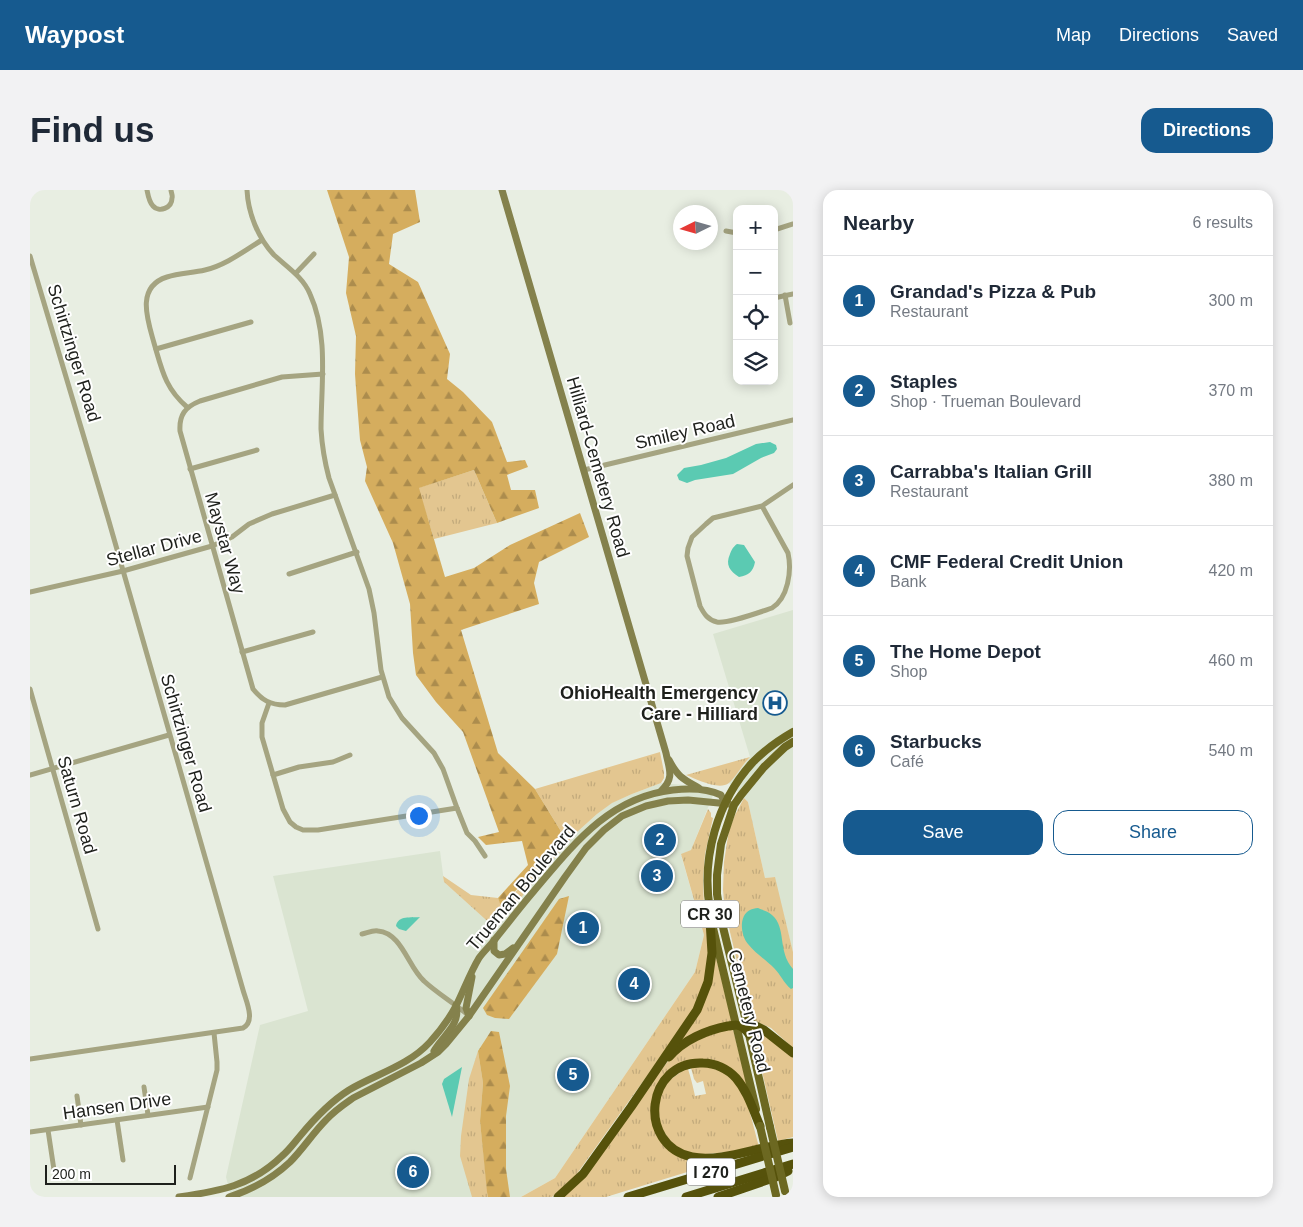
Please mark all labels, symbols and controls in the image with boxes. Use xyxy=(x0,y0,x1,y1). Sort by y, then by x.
text: Waypost xyxy=(25,21,124,48)
text: Map xyxy=(1056,25,1091,45)
text: Directions xyxy=(1119,25,1199,45)
text: Saved xyxy=(1227,25,1278,45)
button: Directions xyxy=(1141,108,1273,153)
text: Find us xyxy=(30,110,154,149)
north arrow xyxy=(673,205,718,250)
map controls xyxy=(733,205,778,385)
button: + xyxy=(733,205,778,250)
text: Nearby xyxy=(843,211,914,234)
text: 6 results xyxy=(1193,214,1253,231)
button: − xyxy=(733,250,778,295)
text: Grandad's Pizza & Pub xyxy=(890,281,1096,302)
street label: Schirtzinger Road xyxy=(44,282,104,424)
text: 1 xyxy=(855,292,863,309)
text: 300 m xyxy=(1209,292,1253,309)
button: locate xyxy=(733,295,778,340)
text: Restaurant xyxy=(890,303,968,320)
button: layers xyxy=(733,340,778,385)
text: Staples xyxy=(890,371,958,392)
street label: Hilliard-Cemetery Road xyxy=(563,374,633,560)
text: 2 xyxy=(855,382,863,399)
text: 370 m xyxy=(1209,382,1253,399)
text: Shop · Trueman Boulevard xyxy=(890,393,1081,410)
street label: Smiley Road xyxy=(633,411,737,453)
text: Carrabba's Italian Grill xyxy=(890,461,1092,482)
text: 3 xyxy=(855,472,863,489)
text: 380 m xyxy=(1209,472,1253,489)
text: Restaurant xyxy=(890,483,968,500)
street label: Maystar Way xyxy=(201,490,249,596)
street label: Stellar Drive xyxy=(104,526,204,570)
text: CMF Federal Credit Union xyxy=(890,551,1123,572)
text: 4 xyxy=(855,562,863,579)
text: 420 m xyxy=(1209,562,1253,579)
text: Bank xyxy=(890,573,926,590)
text: The Home Depot xyxy=(890,641,1041,662)
text: 5 xyxy=(855,652,863,669)
text: 460 m xyxy=(1209,652,1253,669)
text: Shop xyxy=(890,663,927,680)
street label: Schirtzinger Road xyxy=(157,671,215,815)
place label: OhioHealth Emergency Care - Hilliard xyxy=(560,683,758,724)
hospital icon: OhioHealth Emergency Care - Hilliard xyxy=(762,690,788,716)
text: Starbucks xyxy=(890,731,982,752)
text: 6 xyxy=(855,742,863,759)
text: 540 m xyxy=(1209,742,1253,759)
text: Café xyxy=(890,753,924,770)
street label: Saturn Road xyxy=(53,754,101,856)
your location xyxy=(406,803,432,829)
button: Save xyxy=(843,810,1043,855)
button: Share xyxy=(1053,810,1253,855)
street label: Trueman Boulevard xyxy=(463,821,579,955)
pin: 2 xyxy=(644,821,676,859)
pin: 3 xyxy=(641,857,673,895)
road number: CR 30 xyxy=(681,901,739,928)
pin: 1 xyxy=(567,909,599,947)
street label: Cemetery Road xyxy=(724,947,774,1075)
pin: 4 xyxy=(618,965,650,1003)
pin: 5 xyxy=(557,1056,589,1094)
street label: Hansen Drive xyxy=(62,1089,172,1123)
pin: 6 xyxy=(397,1153,429,1191)
road number: I 270 xyxy=(687,1159,735,1186)
scale bar xyxy=(45,1162,176,1185)
text: 200 m xyxy=(52,1166,91,1182)

